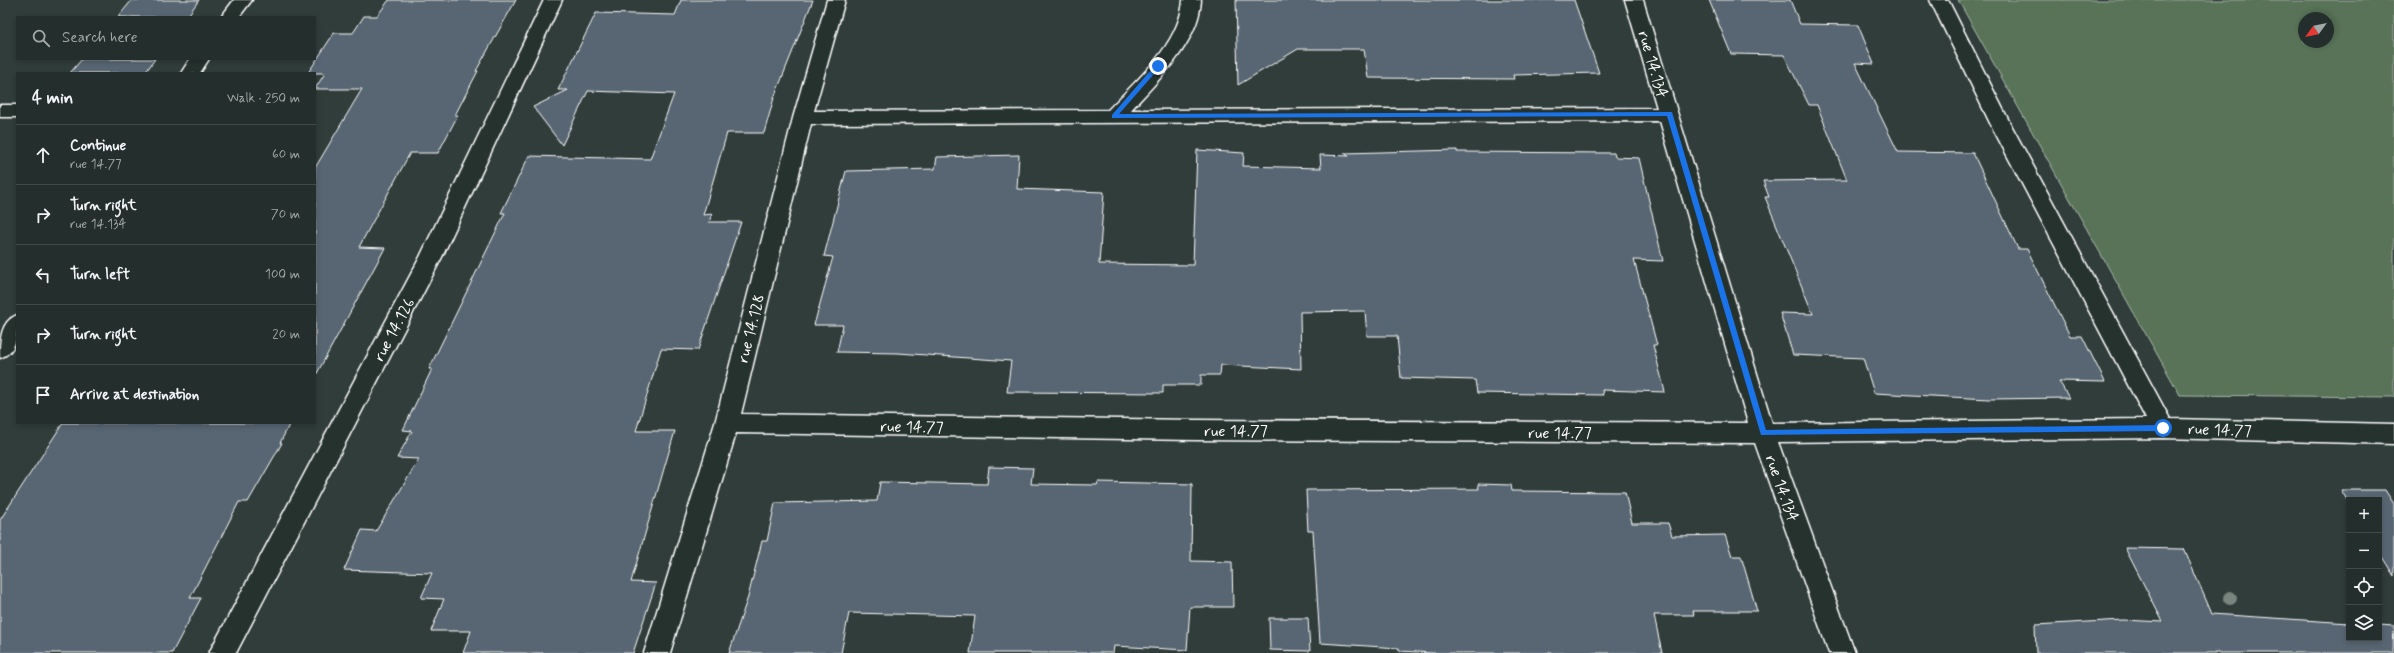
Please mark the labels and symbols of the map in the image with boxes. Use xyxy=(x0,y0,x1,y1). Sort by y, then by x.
north arrow xyxy=(2298,12,2334,48)
street label: rue 14.134 xyxy=(1632,28,1673,101)
route end xyxy=(1149,57,1167,75)
street label: rue 14.128 xyxy=(733,292,770,365)
street label: rue 14.126 xyxy=(369,294,420,365)
street label: rue 14.77 xyxy=(880,416,944,439)
route start xyxy=(2154,419,2172,437)
street label: rue 14.77 xyxy=(2188,419,2252,442)
street label: rue 14.77 xyxy=(1204,421,1268,442)
street label: rue 14.77 xyxy=(1528,423,1592,444)
street label: rue 14.134 xyxy=(1760,452,1803,525)

